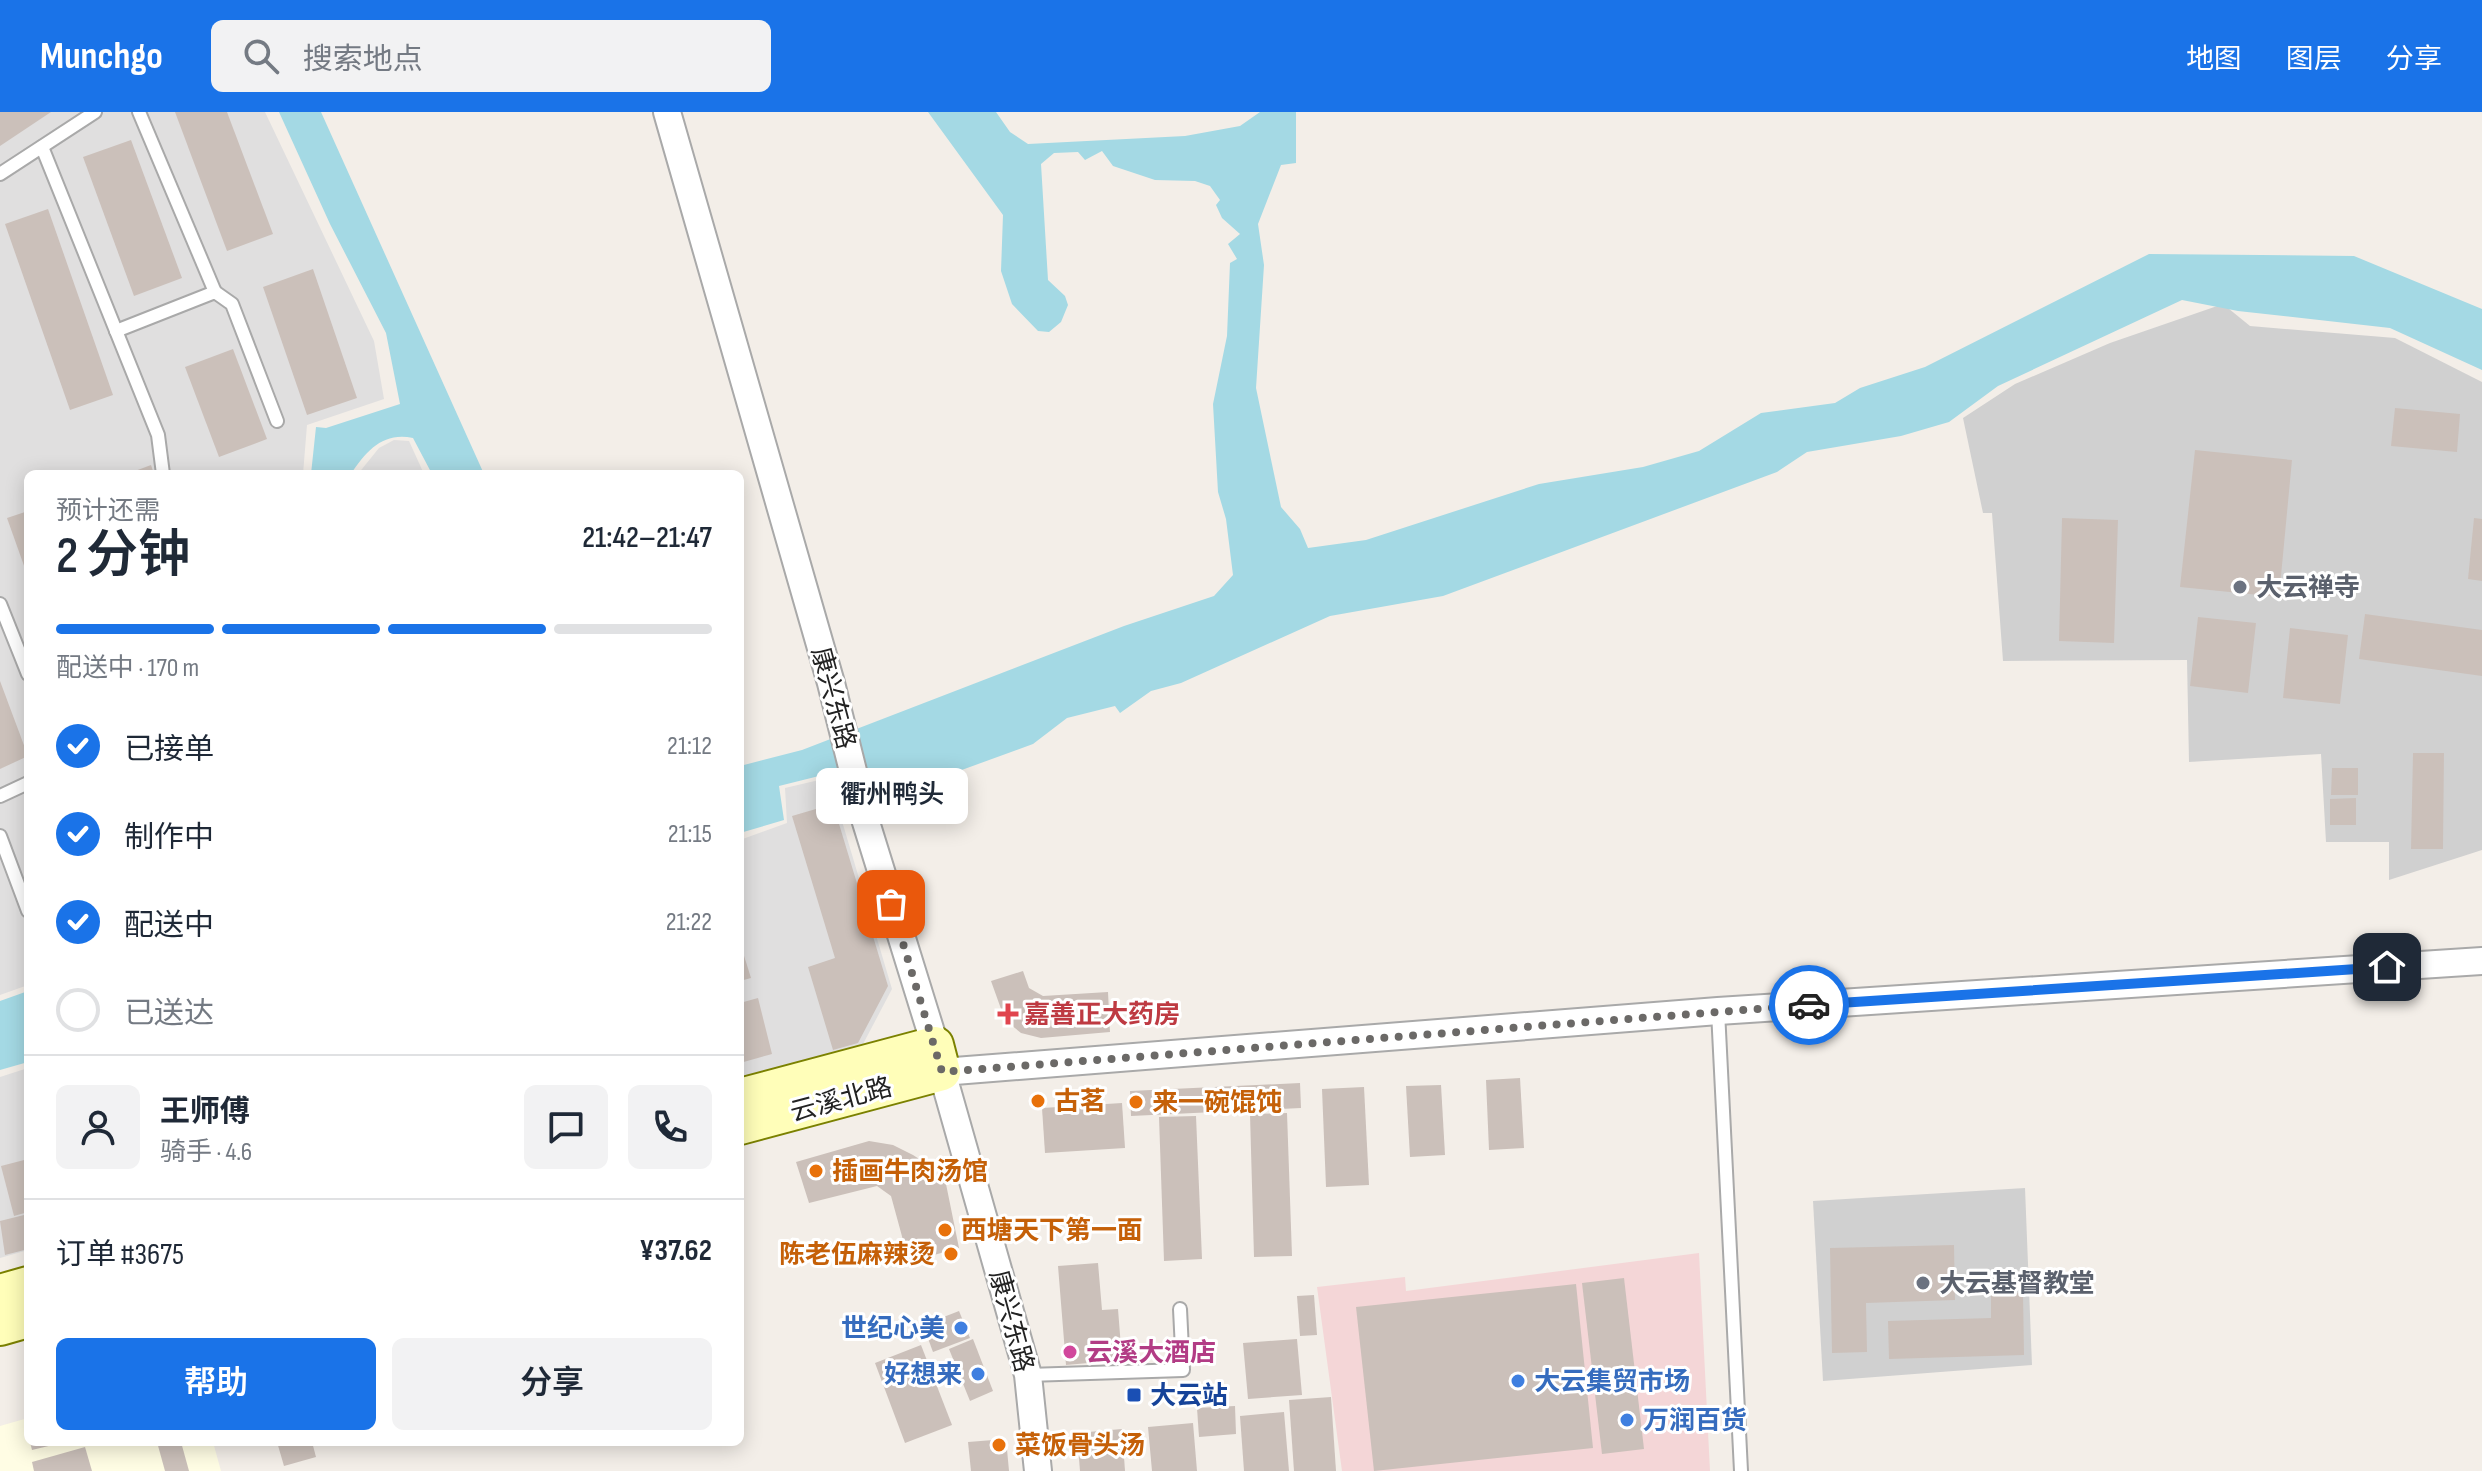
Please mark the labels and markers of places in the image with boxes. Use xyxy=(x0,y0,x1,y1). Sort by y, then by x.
place label: 大云禅寺 xyxy=(2256,573,2360,604)
marker: 大云禅寺 xyxy=(2231,578,2249,596)
callout: 衢州鸭头 xyxy=(815,768,967,824)
pin xyxy=(857,870,925,938)
pin xyxy=(2353,933,2421,1001)
place label: 嘉善正大药房 xyxy=(1024,1000,1180,1031)
marker: 嘉善正大药房 xyxy=(999,1005,1017,1023)
place label: 古茗 xyxy=(1054,1087,1106,1118)
place label: 来一碗馄饨 xyxy=(1152,1088,1282,1119)
marker: 古茗 xyxy=(1029,1092,1047,1110)
marker: 来一碗馄饨 xyxy=(1127,1093,1145,1111)
place label: 插画牛肉汤馆 xyxy=(832,1157,988,1188)
marker: 插画牛肉汤馆 xyxy=(807,1162,825,1180)
place label: 西塘天下第一面 xyxy=(961,1216,1143,1247)
marker: 西塘天下第一面 xyxy=(936,1221,954,1239)
place label: 陈老伍麻辣烫 xyxy=(779,1240,935,1271)
marker: 陈老伍麻辣烫 xyxy=(942,1245,960,1263)
place label: 大云基督教堂 xyxy=(1939,1269,2095,1300)
marker: 大云基督教堂 xyxy=(1914,1274,1932,1292)
place label: 世纪心美 xyxy=(841,1314,945,1345)
marker: 世纪心美 xyxy=(952,1319,970,1337)
place label: 云溪大酒店 xyxy=(1086,1338,1216,1369)
marker: 云溪大酒店 xyxy=(1061,1343,1079,1361)
place label: 好想来 xyxy=(884,1360,962,1391)
marker: 好想来 xyxy=(969,1365,987,1383)
place label: 大云集贸市场 xyxy=(1534,1367,1690,1398)
marker: 大云集贸市场 xyxy=(1509,1372,1527,1390)
place label: 大云站 xyxy=(1150,1381,1228,1412)
marker: 大云站 xyxy=(1125,1386,1143,1404)
place label: 万润百货 xyxy=(1643,1406,1747,1437)
marker: 万润百货 xyxy=(1618,1411,1636,1429)
place label: 菜饭骨头汤 xyxy=(1015,1431,1145,1462)
marker: 菜饭骨头汤 xyxy=(990,1436,1008,1454)

